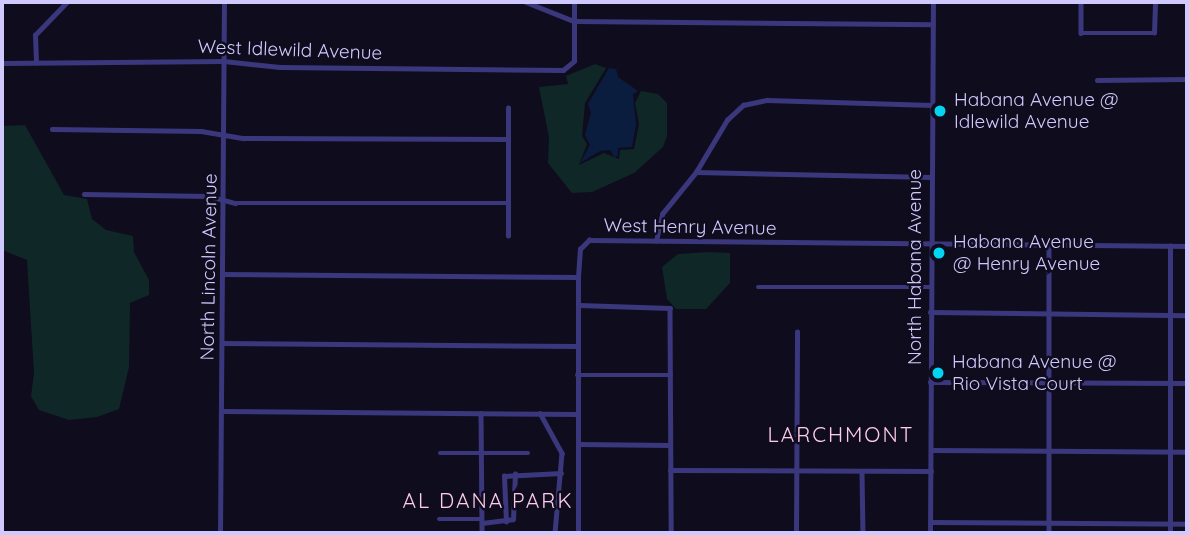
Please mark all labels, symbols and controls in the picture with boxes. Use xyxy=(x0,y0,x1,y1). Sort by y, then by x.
street label: West Idlewild Avenue xyxy=(197,35,383,65)
place label: Habana Avenue @ Idlewild Avenue xyxy=(954,89,1119,133)
marker: Habana Avenue @ Idlewild Avenue xyxy=(932,103,948,119)
street label: North Habana Avenue xyxy=(904,169,926,365)
street label: North Lincoln Avenue xyxy=(196,173,222,361)
street label: West Henry Avenue xyxy=(603,214,777,240)
place label: Habana Avenue @ Henry Avenue xyxy=(953,231,1100,275)
marker: Habana Avenue @ Henry Avenue xyxy=(931,245,947,261)
place label: Habana Avenue @ Rio Vista Court xyxy=(952,351,1117,395)
marker: Habana Avenue @ Rio Vista Court xyxy=(930,365,946,381)
district label: LARCHMONT xyxy=(769,421,913,447)
district label: AL DANA PARK xyxy=(404,487,572,513)

